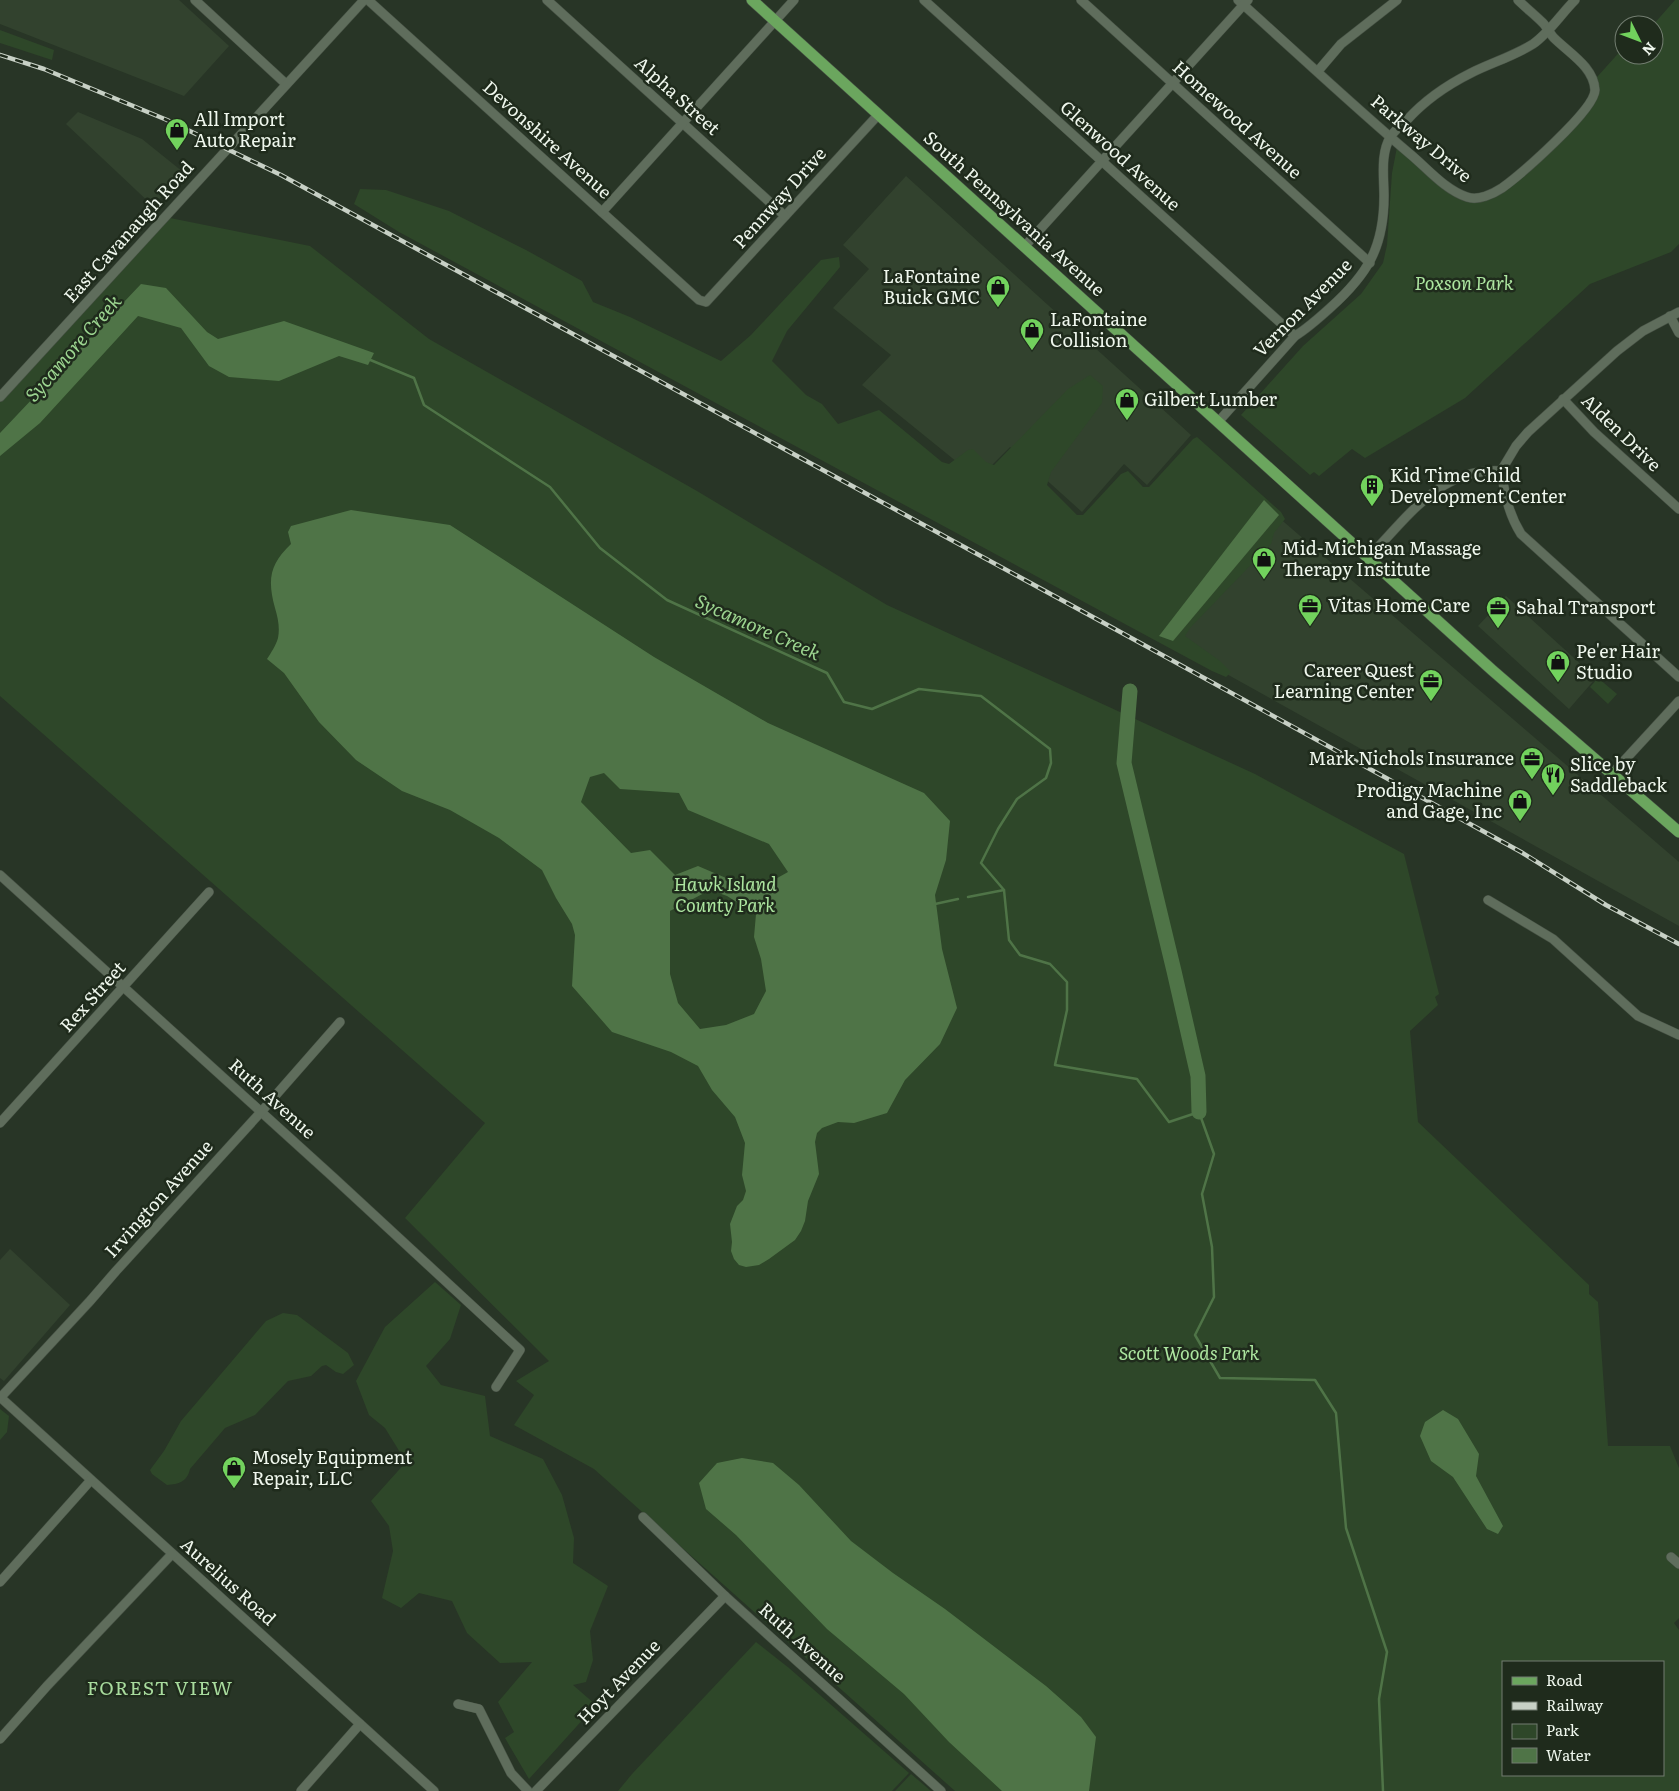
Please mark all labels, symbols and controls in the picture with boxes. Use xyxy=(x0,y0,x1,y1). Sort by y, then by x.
north arrow xyxy=(1614,15,1664,65)
text: N xyxy=(1638,38,1661,61)
street label: Alpha Street xyxy=(629,49,727,141)
street label: Homewood Avenue xyxy=(1167,53,1309,184)
street label: Devonshire Avenue xyxy=(477,73,619,204)
street label: Parkway Drive xyxy=(1366,88,1478,188)
street label: Glenwood Avenue xyxy=(1055,93,1187,216)
place label: All Import Auto Repair xyxy=(194,105,296,153)
shop icon: All Import Auto Repair xyxy=(164,117,190,151)
street label: South Pennsylvania Avenue xyxy=(918,124,1112,302)
street label: Pennway Drive xyxy=(726,140,832,254)
street label: East Cavanaugh Road xyxy=(57,154,199,308)
street label: Vernon Avenue xyxy=(1246,251,1357,362)
place label: LaFontaine Buick GMC xyxy=(883,262,980,310)
park label: Poxson Park xyxy=(1414,269,1514,296)
shop icon: LaFontaine Buick GMC xyxy=(985,274,1011,308)
water label: Sycamore Creek xyxy=(18,287,127,407)
place label: LaFontaine Collision xyxy=(1050,305,1147,353)
shop icon: LaFontaine Collision xyxy=(1019,317,1045,351)
place label: Gilbert Lumber xyxy=(1144,385,1278,412)
shop icon: Gilbert Lumber xyxy=(1114,387,1140,421)
street label: Alden Drive xyxy=(1576,387,1668,477)
place label: Kid Time Child Development Center xyxy=(1390,461,1566,509)
building icon: Kid Time Child Development Center xyxy=(1359,473,1385,507)
place label: Mid-Michigan Massage Therapy Institute xyxy=(1282,534,1481,582)
shop icon: Mid-Michigan Massage Therapy Institute xyxy=(1251,546,1277,580)
water label: Sycamore Creek xyxy=(691,586,826,666)
place label: Vitas Home Care xyxy=(1328,591,1470,618)
office icon: Vitas Home Care xyxy=(1297,593,1323,627)
place label: Sahal Transport xyxy=(1516,593,1656,620)
office icon: Sahal Transport xyxy=(1485,595,1511,629)
place label: Pe'er Hair Studio xyxy=(1576,637,1660,685)
shop icon: Pe'er Hair Studio xyxy=(1545,649,1571,683)
place label: Career Quest Learning Center xyxy=(1274,656,1415,704)
office icon: Career Quest Learning Center xyxy=(1418,668,1444,702)
place label: Mark Nichols Insurance xyxy=(1308,744,1514,771)
office icon: Mark Nichols Insurance xyxy=(1519,746,1545,780)
place label: Slice by Saddleback xyxy=(1570,750,1668,798)
restaurant icon: Slice by Saddleback xyxy=(1540,762,1566,796)
place label: Prodigy Machine and Gage, Inc xyxy=(1356,776,1502,824)
shop icon: Prodigy Machine and Gage, Inc xyxy=(1507,788,1533,822)
park label: Hawk Island County Park xyxy=(673,870,777,918)
street label: Rex Street xyxy=(53,954,132,1037)
street label: Ruth Avenue xyxy=(223,1051,323,1144)
street label: Irvington Avenue xyxy=(97,1133,218,1263)
park label: Scott Woods Park xyxy=(1119,1339,1259,1366)
place label: Mosely Equipment Repair, LLC xyxy=(252,1443,413,1491)
shop icon: Mosely Equipment Repair, LLC xyxy=(221,1455,247,1489)
street label: Aurelius Road xyxy=(175,1531,283,1631)
street label: Ruth Avenue xyxy=(753,1595,853,1688)
street label: Hoyt Avenue xyxy=(570,1632,666,1730)
legend xyxy=(1502,1661,1664,1776)
text: Road xyxy=(1546,1668,1582,1691)
district label: FOREST VIEW xyxy=(87,1673,233,1701)
text: Railway xyxy=(1546,1693,1604,1716)
text: Park xyxy=(1546,1718,1580,1741)
text: Water xyxy=(1546,1743,1591,1766)

